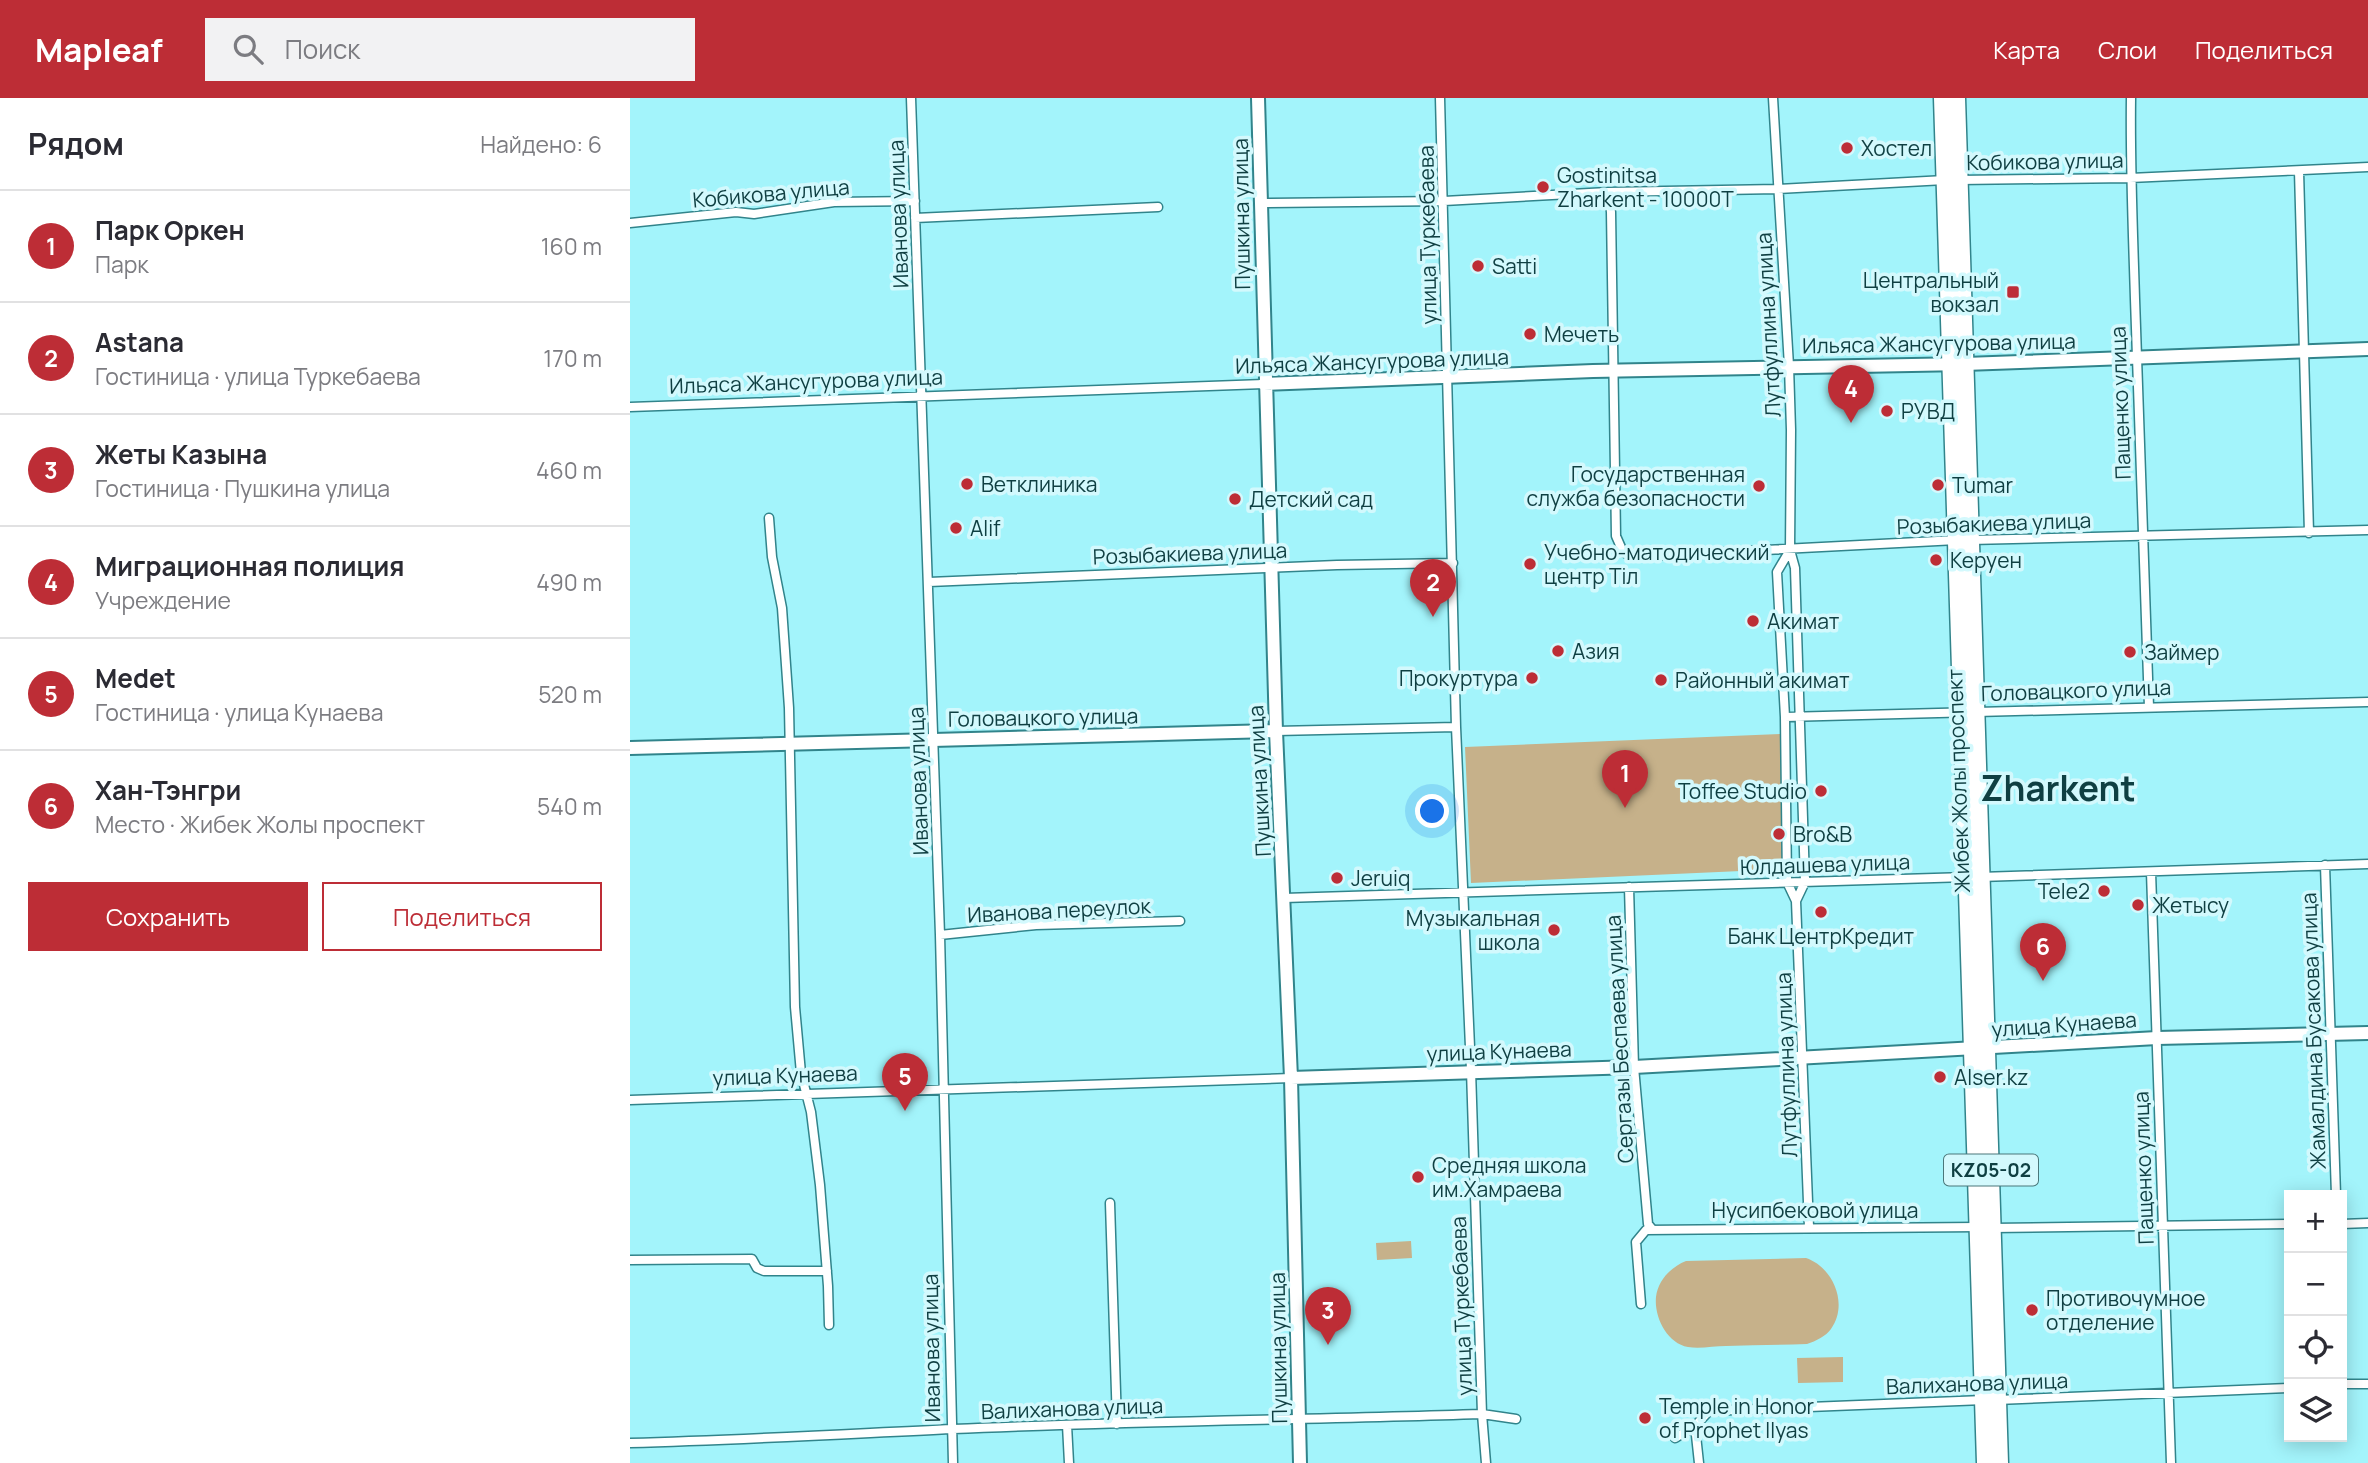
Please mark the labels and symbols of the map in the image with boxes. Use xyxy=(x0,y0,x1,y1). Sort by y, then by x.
place label: Хостел xyxy=(1861,134,1932,162)
street label: Пушкина улица xyxy=(1226,138,1256,290)
street label: Иванова улица xyxy=(881,139,915,289)
marker: Хостел xyxy=(1839,140,1855,156)
street label: улица Туркебаева xyxy=(1411,145,1443,325)
street label: Кобикова улица xyxy=(1966,146,2124,176)
place label: Gostinitsa Zharkent - 10000T xyxy=(1557,161,1734,213)
street label: Кобикова улица xyxy=(691,172,851,214)
marker: Gostinitsa Zharkent - 10000T xyxy=(1535,179,1551,195)
street label: Лутфуллина улица xyxy=(1749,232,1787,418)
place label: Satti xyxy=(1492,252,1537,280)
marker: Satti xyxy=(1470,258,1486,274)
place label: Центральный вокзал xyxy=(1863,266,1999,318)
marker: Центральный вокзал xyxy=(2005,284,2021,300)
place label: Мечеть xyxy=(1544,320,1619,348)
marker: Мечеть xyxy=(1522,326,1538,342)
street label: Пащенко улица xyxy=(2103,326,2137,480)
street label: Ильяса Жансугурова улица xyxy=(1802,327,2076,359)
street label: Ильяса Жансугурова улица xyxy=(1235,342,1509,380)
street label: Ильяса Жансугурова улица xyxy=(669,362,943,400)
pin: 4 xyxy=(1828,365,1874,423)
place label: РУВД xyxy=(1901,397,1955,425)
marker: РУВД xyxy=(1879,403,1895,419)
place label: Государственная служба безопасности xyxy=(1527,460,1745,512)
place label: Ветклиника xyxy=(981,470,1097,498)
place label: Tumar xyxy=(1952,471,2013,499)
marker: Ветклиника xyxy=(959,476,975,492)
marker: Tumar xyxy=(1930,477,1946,493)
marker: Государственная служба безопасности xyxy=(1751,478,1767,494)
place label: Детский сад xyxy=(1249,485,1373,513)
marker: Детский сад xyxy=(1227,491,1243,507)
street label: Розыбакиева улица xyxy=(1896,506,2092,540)
place label: Alif xyxy=(970,514,1001,542)
marker: Alif xyxy=(948,520,964,536)
street label: Розыбакиева улица xyxy=(1092,536,1288,570)
place label: Учебно-матодический центр Тіл xyxy=(1544,538,1770,590)
place label: Керуен xyxy=(1950,546,2022,574)
marker: Керуен xyxy=(1928,552,1944,568)
marker: Учебно-матодический центр Тіл xyxy=(1522,556,1538,572)
pin: 2 xyxy=(1410,559,1456,617)
place label: Акимат xyxy=(1767,607,1840,635)
marker: Акимат xyxy=(1745,613,1761,629)
place label: Азия xyxy=(1572,637,1620,665)
place label: Займер xyxy=(2144,638,2219,666)
marker: Азия xyxy=(1550,643,1566,659)
marker: Займер xyxy=(2122,644,2138,660)
place label: Прокуртура xyxy=(1399,664,1518,692)
place label: Районный акимат xyxy=(1675,666,1850,694)
street label: Жибек Жолы проспект xyxy=(1940,668,1976,893)
marker: Прокуртура xyxy=(1524,670,1540,686)
marker: Районный акимат xyxy=(1653,672,1669,688)
street label: Головацкого улица xyxy=(1980,673,2172,707)
street label: Головацкого улица xyxy=(948,701,1138,733)
street label: Пушкина улица xyxy=(1241,705,1277,857)
street label: Иванова улица xyxy=(901,706,935,856)
pin: 1 xyxy=(1602,750,1648,808)
district label: Zharkent xyxy=(1980,764,2136,812)
place label: Toffee Studio xyxy=(1678,777,1807,805)
marker: Toffee Studio xyxy=(1813,783,1829,799)
your location xyxy=(1415,794,1449,828)
place label: Bro&B xyxy=(1793,820,1852,848)
marker: Bro&B xyxy=(1771,826,1787,842)
street label: Юлдашева улица xyxy=(1739,847,1911,881)
place label: Jeruiq xyxy=(1351,864,1410,892)
marker: Jeruiq xyxy=(1329,870,1345,886)
place label: Tele2 xyxy=(2038,877,2090,905)
marker: Tele2 xyxy=(2096,883,2112,899)
street label: Иванова переулок xyxy=(967,891,1152,929)
place label: Жетысу xyxy=(2152,891,2229,919)
street label: Жамалдина Бусакова улица xyxy=(2294,892,2332,1170)
marker: Жетысу xyxy=(2130,897,2146,913)
place label: Музыкальная школа xyxy=(1406,904,1540,956)
marker: Банк ЦентрКредит xyxy=(1813,904,1829,920)
street label: Сергазы Беспаева улица xyxy=(1599,914,1639,1164)
marker: Музыкальная школа xyxy=(1546,922,1562,938)
place label: Банк ЦентрКредит xyxy=(1728,922,1915,950)
pin: 6 xyxy=(2020,923,2066,981)
street label: Лутфуллина улица xyxy=(1769,972,1803,1158)
street label: улица Кунаева xyxy=(1991,1005,2137,1043)
street label: улица Кунаева xyxy=(1426,1034,1572,1068)
pin: 5 xyxy=(882,1053,928,1111)
street label: улица Кунаева xyxy=(712,1058,858,1092)
place label: Alser.kz xyxy=(1954,1063,2028,1091)
marker: Alser.kz xyxy=(1932,1069,1948,1085)
street label: Пащенко улица xyxy=(2126,1091,2160,1245)
place label: Средняя школа им.Хамраева xyxy=(1432,1151,1586,1203)
road number: KZ05-02 xyxy=(1944,1154,2038,1186)
marker: Средняя школа им.Хамраева xyxy=(1410,1169,1426,1185)
street label: Нусипбековой улица xyxy=(1712,1196,1918,1224)
street label: улица Туркебаева xyxy=(1444,1216,1478,1396)
street label: Пушкина улица xyxy=(1263,1272,1293,1424)
street label: Иванова улица xyxy=(916,1273,946,1423)
place label: Противочумное отделение xyxy=(2046,1284,2205,1336)
pin: 3 xyxy=(1305,1287,1351,1345)
marker: Противочумное отделение xyxy=(2024,1302,2040,1318)
street label: Валиханова улица xyxy=(1885,1366,2069,1400)
street label: Валиханова улица xyxy=(980,1391,1164,1425)
place label: Temple in Honor of Prophet Ilyas xyxy=(1659,1392,1815,1444)
marker: Temple in Honor of Prophet Ilyas xyxy=(1637,1410,1653,1426)

